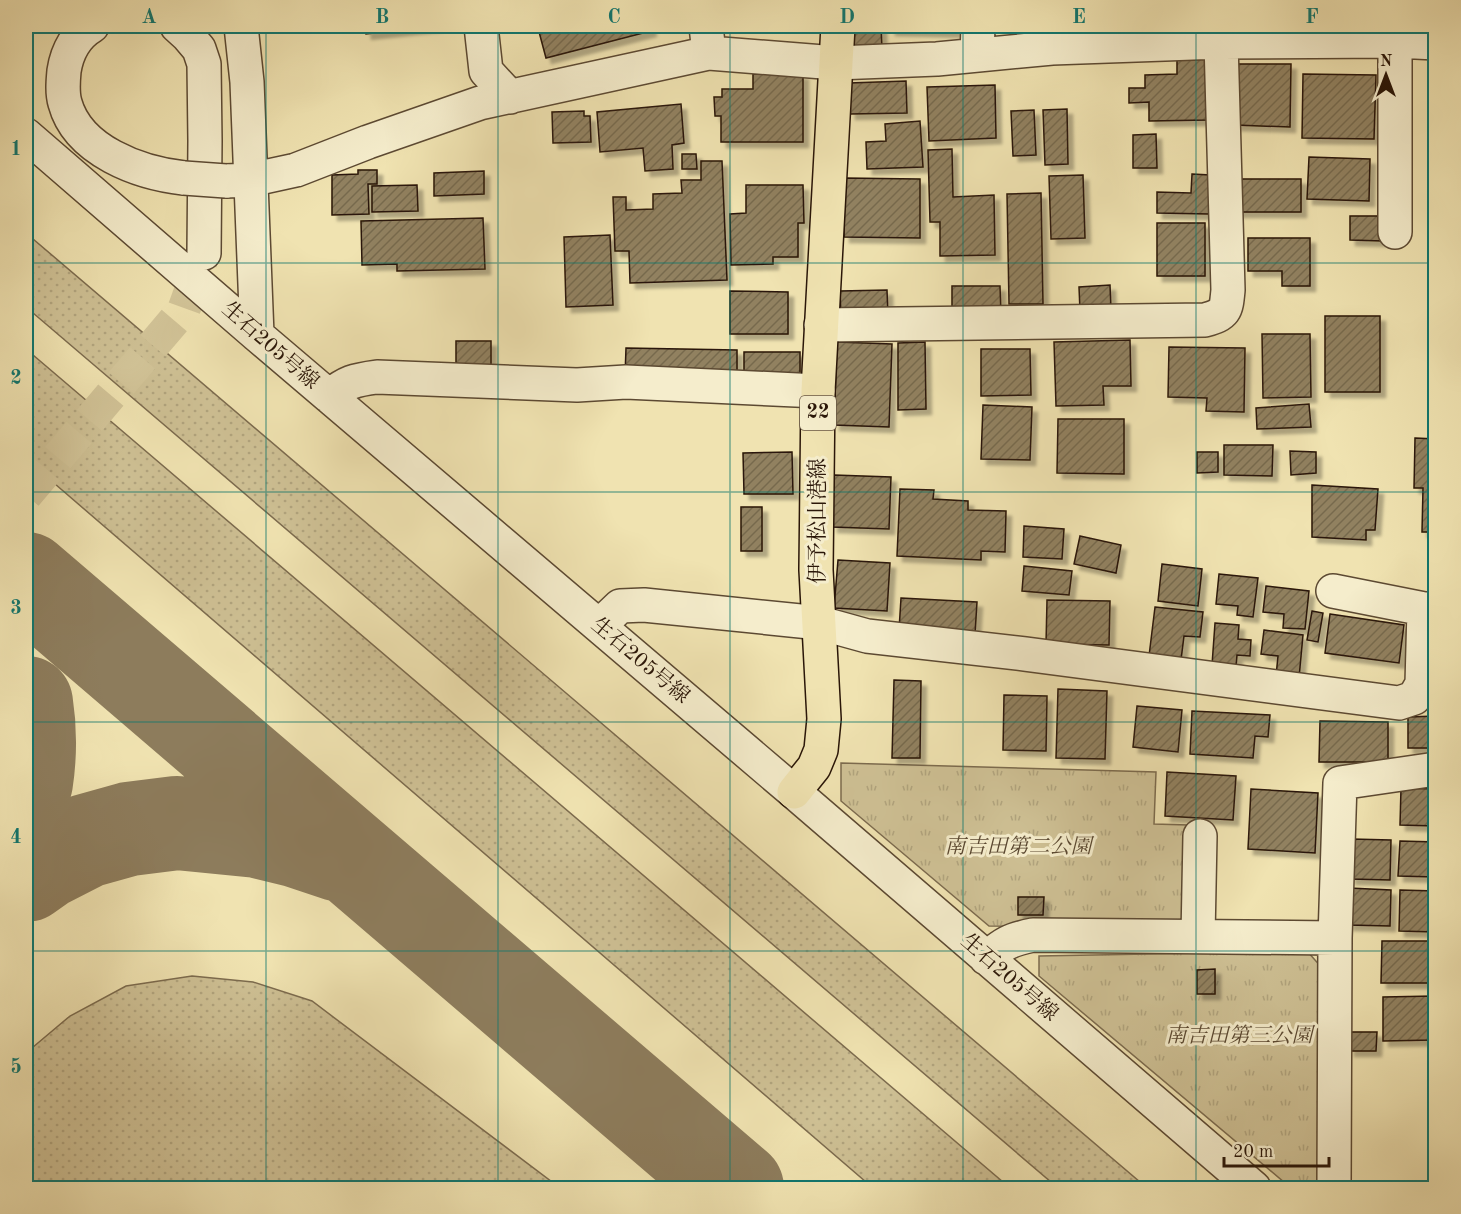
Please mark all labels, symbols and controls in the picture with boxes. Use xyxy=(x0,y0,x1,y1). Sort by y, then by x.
text: A xyxy=(141,8,157,28)
text: B xyxy=(375,8,389,28)
text: C xyxy=(607,8,621,28)
text: D xyxy=(839,8,855,28)
text: E xyxy=(1072,8,1086,28)
text: F xyxy=(1305,8,1319,28)
north arrow xyxy=(1356,45,1416,105)
text: N xyxy=(1380,54,1393,70)
text: 1 xyxy=(10,140,22,160)
street label: 生石205号線 xyxy=(218,297,324,393)
text: 2 xyxy=(10,369,22,389)
road number: 22 xyxy=(800,396,836,430)
street label: 伊予松山港線 xyxy=(806,458,829,584)
text: 3 xyxy=(10,599,22,619)
street label: 生石205号線 xyxy=(587,613,694,708)
text: 4 xyxy=(10,828,22,848)
park label: 南吉田第二公園 xyxy=(945,835,1094,858)
street label: 生石205号線 xyxy=(957,929,1063,1025)
park label: 南吉田第三公園 xyxy=(1166,1024,1315,1047)
text: 5 xyxy=(10,1057,22,1078)
scale bar xyxy=(1224,1130,1329,1168)
text: 20 m xyxy=(1233,1143,1273,1161)

